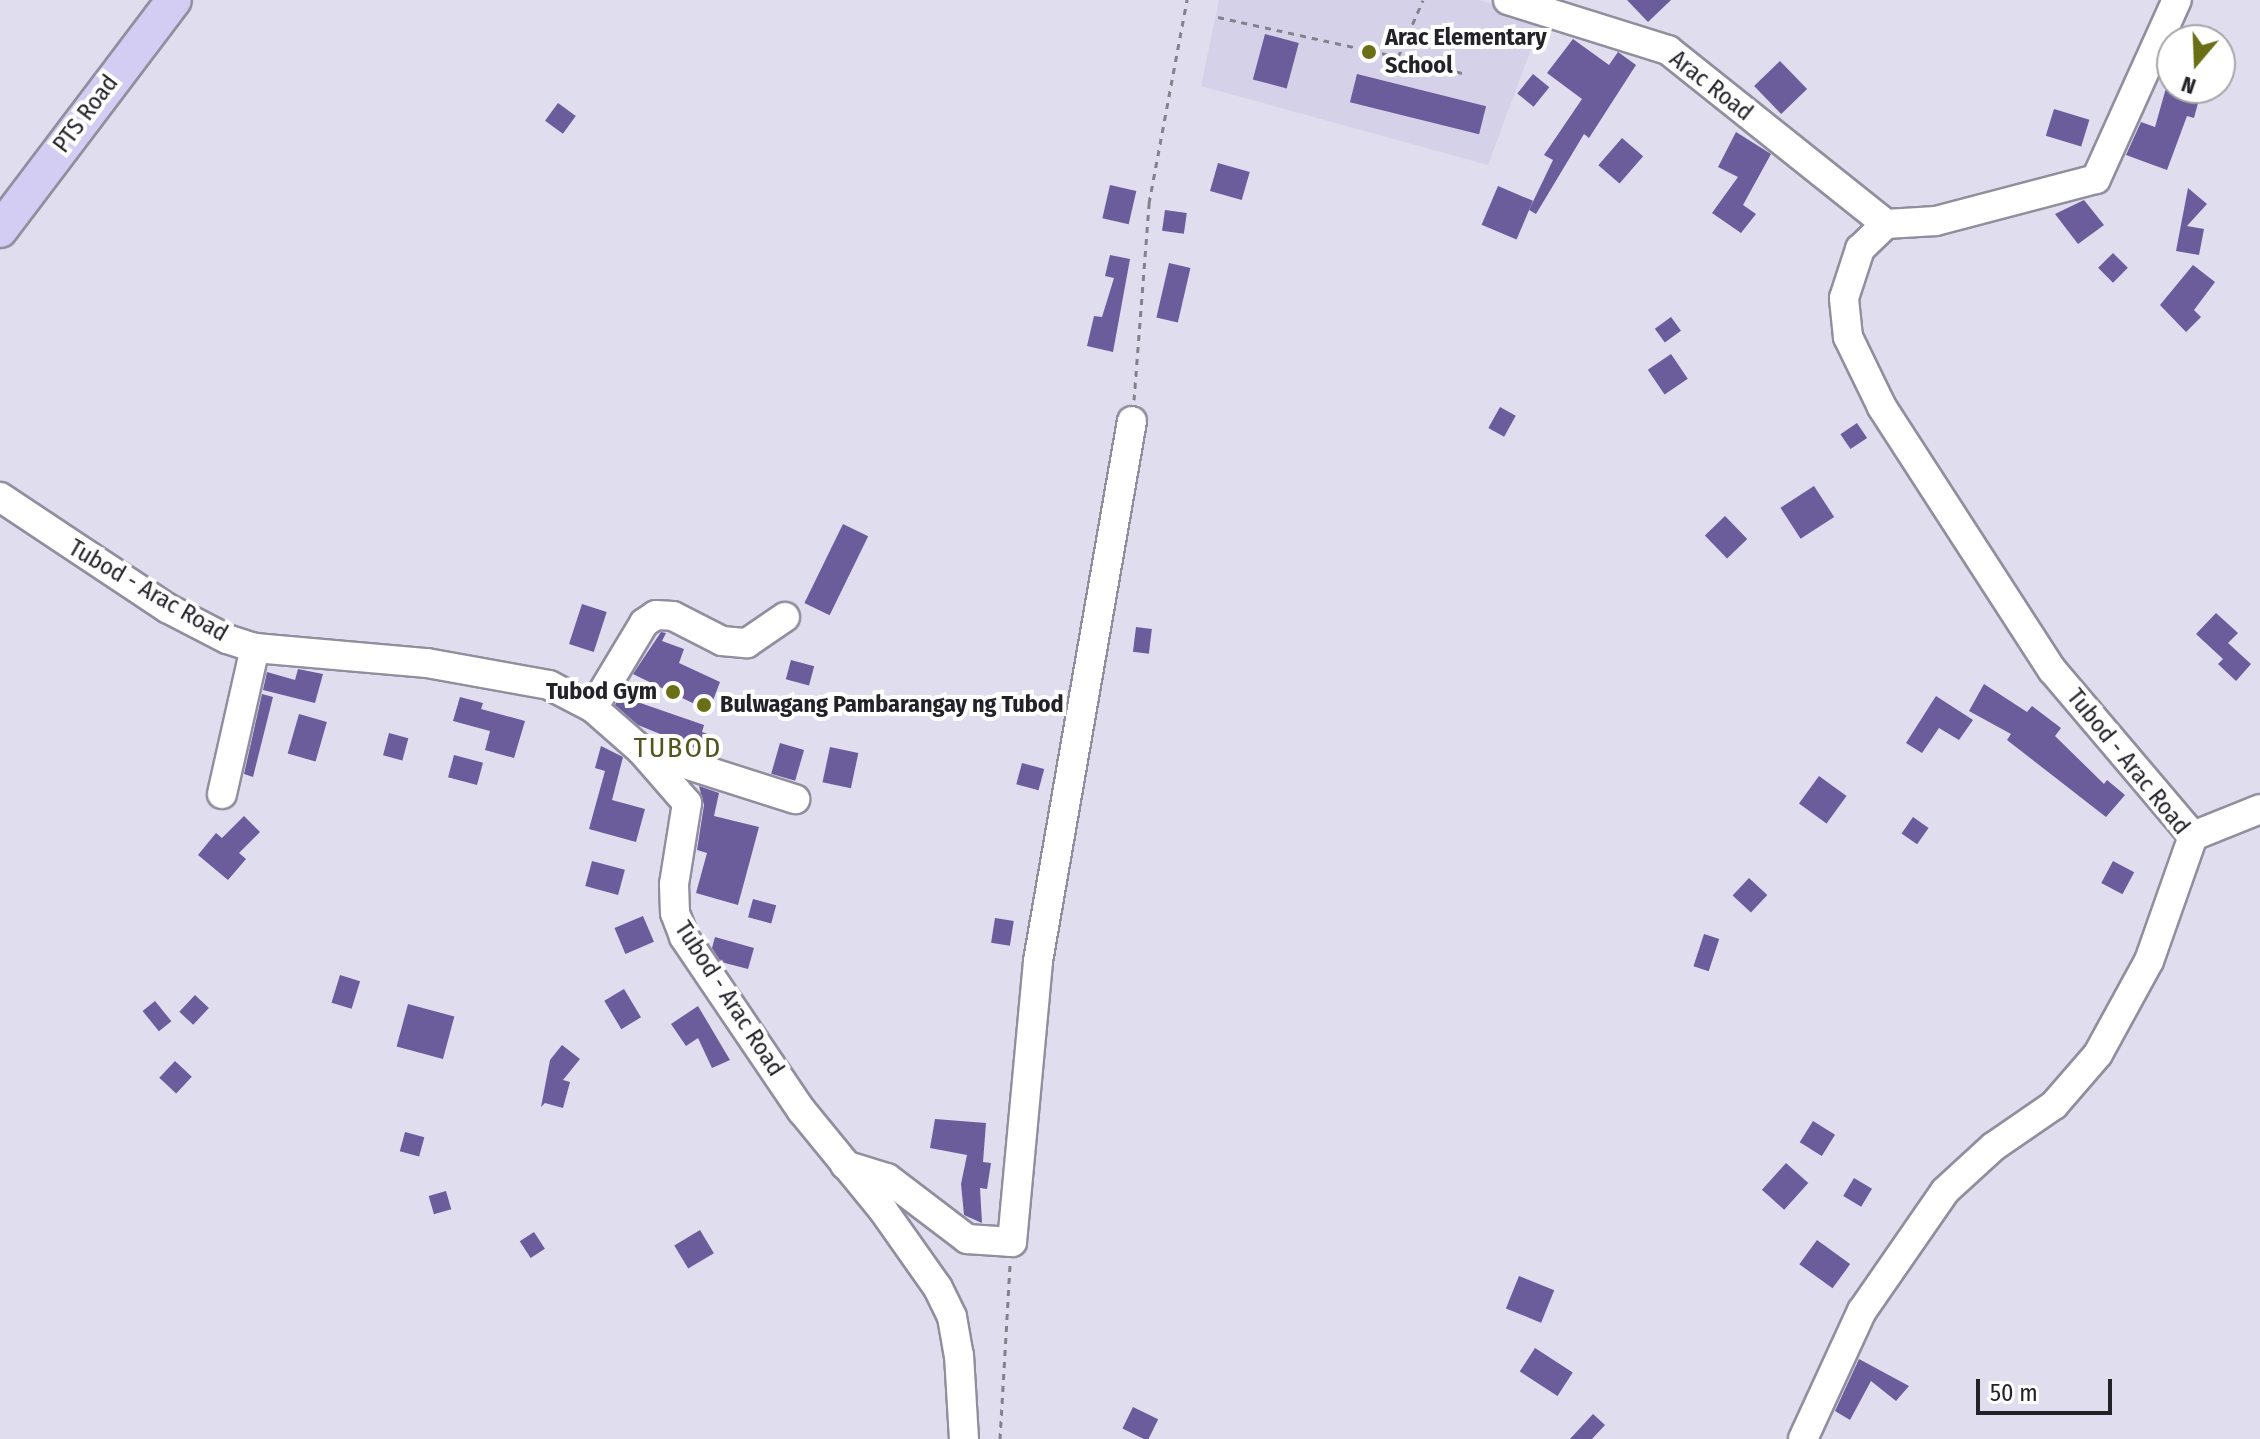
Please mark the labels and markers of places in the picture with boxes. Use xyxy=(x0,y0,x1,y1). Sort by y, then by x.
place label: Arac Elementary School xyxy=(1385,24,1547,80)
marker: Arac Elementary School xyxy=(1360,43,1378,61)
place label: Tubod Gym xyxy=(546,678,657,706)
marker: Tubod Gym xyxy=(664,683,682,701)
place label: Bulwagang Pambarangay ng Tubod xyxy=(720,691,1064,719)
marker: Bulwagang Pambarangay ng Tubod xyxy=(695,696,713,714)

